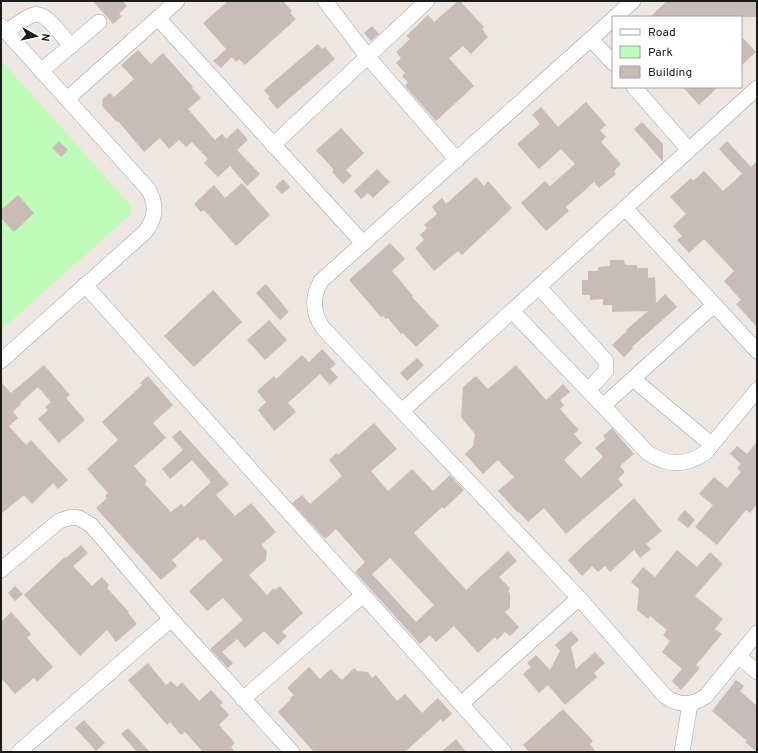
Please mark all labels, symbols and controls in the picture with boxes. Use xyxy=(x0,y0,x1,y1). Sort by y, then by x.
north arrow xyxy=(16,16,56,56)
legend xyxy=(612,16,742,88)
text: Road xyxy=(648,25,676,41)
text: N xyxy=(37,32,52,42)
text: Park xyxy=(648,45,673,61)
text: Building xyxy=(648,65,692,81)

